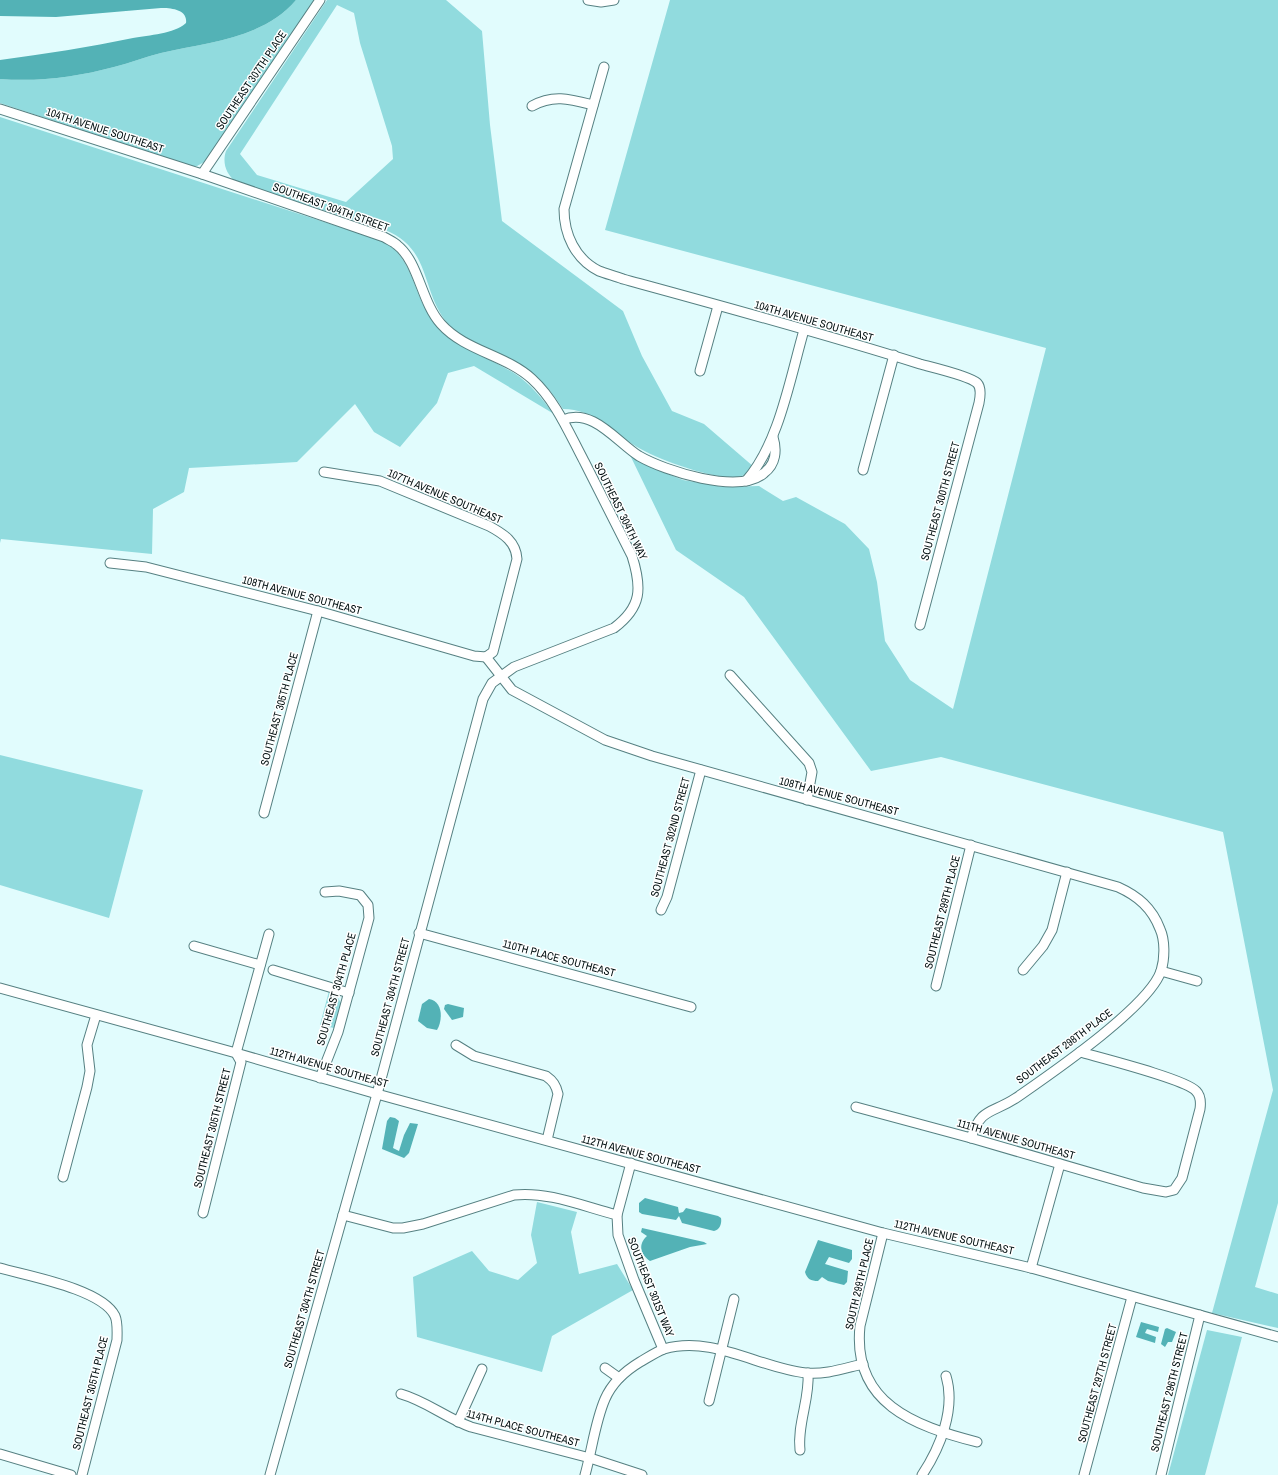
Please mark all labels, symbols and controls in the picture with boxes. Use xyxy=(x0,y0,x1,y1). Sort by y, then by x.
street label: SOUTHEAST 307TH PLACE xyxy=(213,28,289,132)
street label: 104TH AVENUE SOUTHEAST xyxy=(44,104,166,156)
street label: SOUTHEAST 304TH STREET xyxy=(271,179,391,235)
street label: 104TH AVENUE SOUTHEAST xyxy=(753,297,876,345)
street label: SOUTHEAST 300TH STREET xyxy=(917,439,963,562)
street label: SOUTHEAST 304TH WAY xyxy=(591,460,651,562)
street label: 107TH AVENUE SOUTHEAST xyxy=(386,465,505,527)
street label: 108TH AVENUE SOUTHEAST xyxy=(241,572,364,618)
street label: SOUTHEAST 305TH PLACE xyxy=(257,651,301,767)
street label: 108TH AVENUE SOUTHEAST xyxy=(778,773,901,819)
street label: SOUTHEAST 302ND STREET xyxy=(647,775,693,899)
street label: SOUTHEAST 299TH PLACE xyxy=(921,854,963,970)
street label: SOUTHEAST 304TH PLACE xyxy=(313,931,359,1047)
street label: SOUTHEAST 304TH STREET xyxy=(367,935,413,1058)
street label: 110TH PLACE SOUTHEAST xyxy=(501,936,617,980)
street label: SOUTHEAST 298TH PLACE xyxy=(1013,1005,1115,1087)
street label: 112TH AVENUE SOUTHEAST xyxy=(268,1043,390,1091)
street label: SOUTHEAST 305TH STREET xyxy=(190,1066,234,1189)
street label: 111TH AVENUE SOUTHEAST xyxy=(956,1115,1077,1163)
street label: 112TH AVENUE SOUTHEAST xyxy=(580,1131,702,1177)
street label: 112TH AVENUE SOUTHEAST xyxy=(893,1216,1016,1258)
street label: SOUTHEAST 301ST WAY xyxy=(625,1235,677,1339)
street label: SOUTH 299TH PLACE xyxy=(842,1237,876,1331)
street label: SOUTHEAST 304TH STREET xyxy=(280,1248,328,1370)
street label: SOUTHEAST 297TH STREET xyxy=(1074,1321,1120,1444)
street label: SOUTHEAST 296TH STREET xyxy=(1147,1330,1191,1453)
street label: SOUTHEAST 305TH PLACE xyxy=(69,1335,111,1451)
street label: 114TH PLACE SOUTHEAST xyxy=(465,1406,581,1450)

